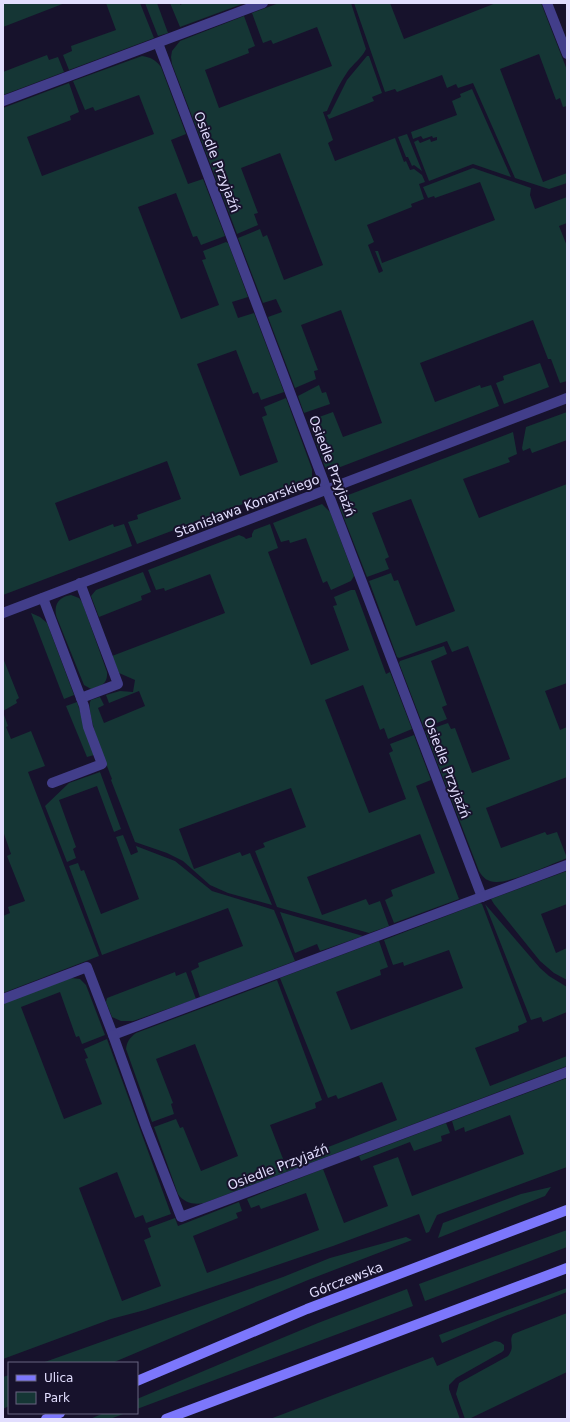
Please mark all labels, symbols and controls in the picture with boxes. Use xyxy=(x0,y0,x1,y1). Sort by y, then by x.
street label: Osiedle Przyjaźń xyxy=(191,109,243,215)
street label: Osiedle Przyjaźń xyxy=(306,413,358,519)
street label: Stanisława Konarskiego xyxy=(172,471,322,541)
street label: Osiedle Przyjaźń xyxy=(421,715,473,821)
street label: Osiedle Przyjaźń xyxy=(225,1141,331,1193)
street label: Górczewska xyxy=(307,1259,385,1301)
legend xyxy=(8,1362,138,1414)
text: Ulica xyxy=(44,1371,73,1385)
text: Park xyxy=(44,1391,70,1405)

